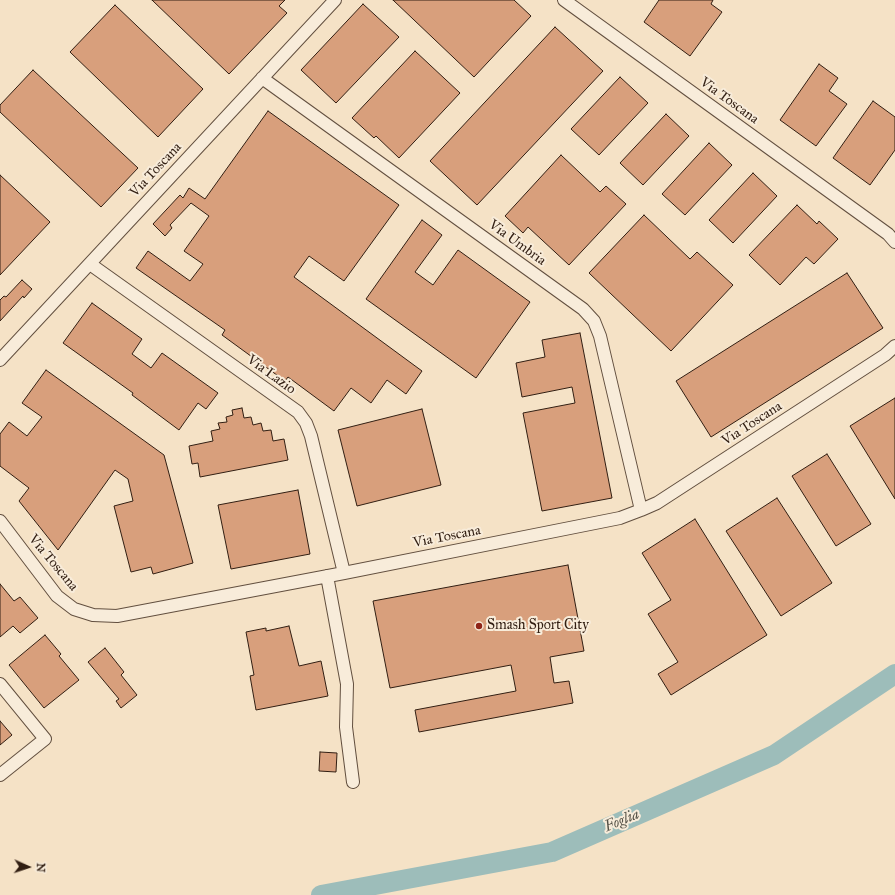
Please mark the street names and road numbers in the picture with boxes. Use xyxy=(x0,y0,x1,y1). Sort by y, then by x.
street label: Via Toscana xyxy=(696,74,762,128)
street label: Via Toscana xyxy=(126,139,186,201)
street label: Via Umbria xyxy=(485,217,549,269)
street label: Via Lazio xyxy=(243,352,299,398)
street label: Via Toscana xyxy=(719,398,785,450)
street label: Via Toscana xyxy=(412,522,482,552)
street label: Via Toscana xyxy=(25,531,81,595)

